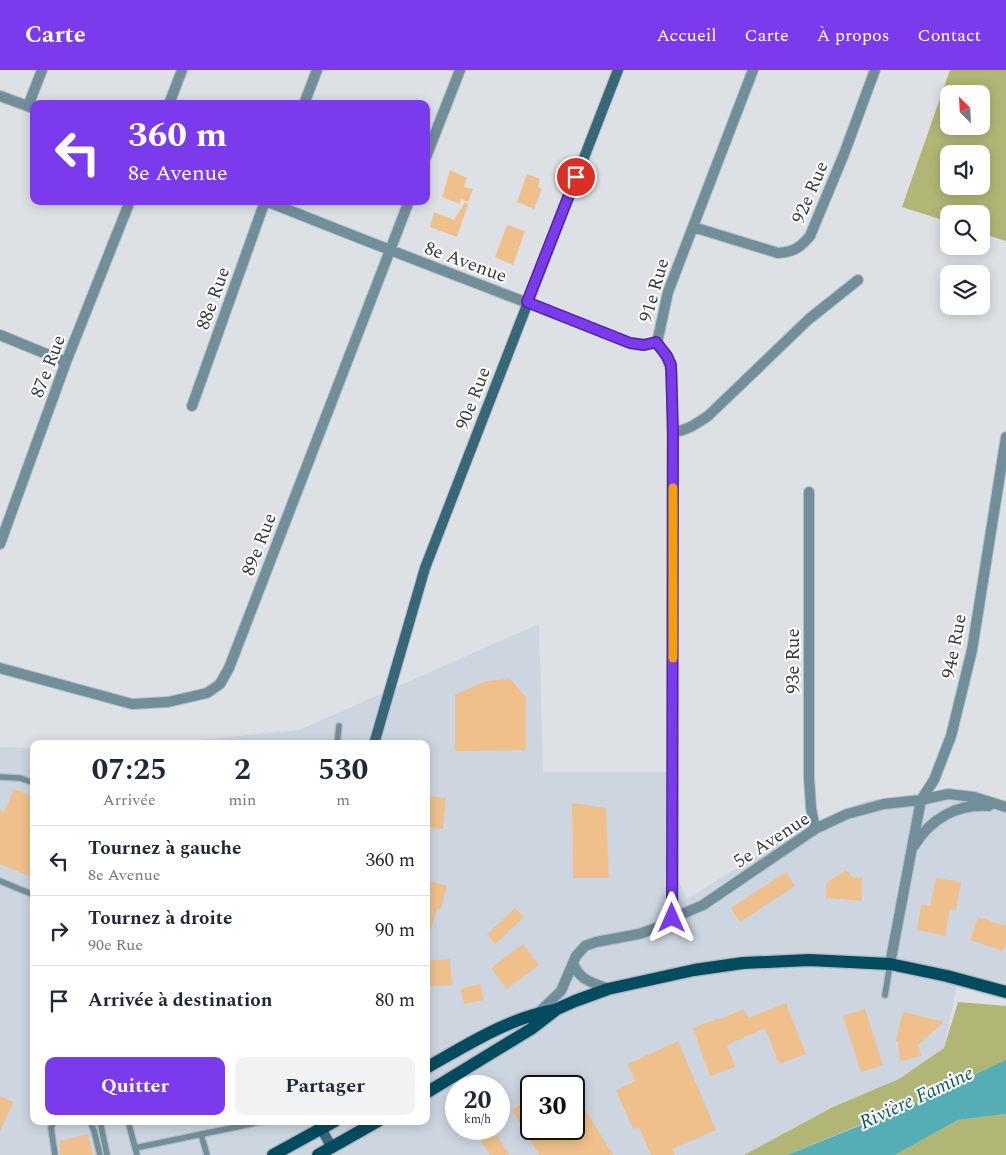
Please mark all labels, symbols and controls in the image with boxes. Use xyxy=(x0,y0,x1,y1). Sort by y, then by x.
text: Carte xyxy=(25,17,86,53)
text: Accueil xyxy=(656,22,717,49)
text: Carte xyxy=(745,22,789,49)
text: À propos xyxy=(817,22,890,49)
text: Contact xyxy=(918,22,981,49)
north arrow xyxy=(940,85,990,135)
map controls xyxy=(940,85,990,315)
text: 360 m xyxy=(128,109,227,162)
icon: left xyxy=(45,120,110,185)
button: sound xyxy=(940,145,990,195)
pin xyxy=(555,156,597,198)
text: 8e Avenue xyxy=(128,157,228,190)
street label: 92e Rue xyxy=(784,157,837,228)
icon: arrive xyxy=(562,163,590,191)
button: search xyxy=(940,205,990,255)
street label: 8e Avenue xyxy=(420,234,511,291)
street label: 91e Rue xyxy=(631,255,677,326)
street label: 88e Rue xyxy=(189,263,238,334)
button: layers xyxy=(940,265,990,315)
street label: 87e Rue xyxy=(23,331,74,402)
street label: 90e Rue xyxy=(448,363,499,434)
street label: 89e Rue xyxy=(234,509,285,580)
street label: 94e Rue xyxy=(934,611,975,681)
street label: 93e Rue xyxy=(779,628,808,694)
text: 07:25 xyxy=(92,747,167,793)
text: 2 xyxy=(234,747,251,793)
text: 530 xyxy=(318,747,368,793)
text: Arrivée xyxy=(103,788,156,812)
text: min xyxy=(228,788,256,812)
text: m xyxy=(336,788,350,812)
street label: 5e Avenue xyxy=(728,805,816,876)
text: Tournez à gauche xyxy=(88,834,241,863)
text: 360 m xyxy=(365,846,415,875)
icon: left xyxy=(45,847,73,875)
text: 8e Avenue xyxy=(88,863,161,887)
position arrow xyxy=(645,891,697,943)
text: Tournez à droite xyxy=(88,904,232,933)
text: 90 m xyxy=(375,916,415,945)
icon: right xyxy=(45,917,73,945)
text: 90e Rue xyxy=(88,933,143,957)
text: Arrivée à destination xyxy=(88,986,272,1015)
text: 80 m xyxy=(375,986,415,1015)
icon: arrive xyxy=(45,987,73,1015)
button: Quitter xyxy=(45,1057,225,1115)
button: Partager xyxy=(235,1057,415,1115)
water label: Rivière Famine xyxy=(854,1058,979,1137)
speed limit sign: 30 xyxy=(520,1075,585,1140)
text: 20 xyxy=(463,1082,492,1120)
text: km/h xyxy=(464,1110,491,1129)

